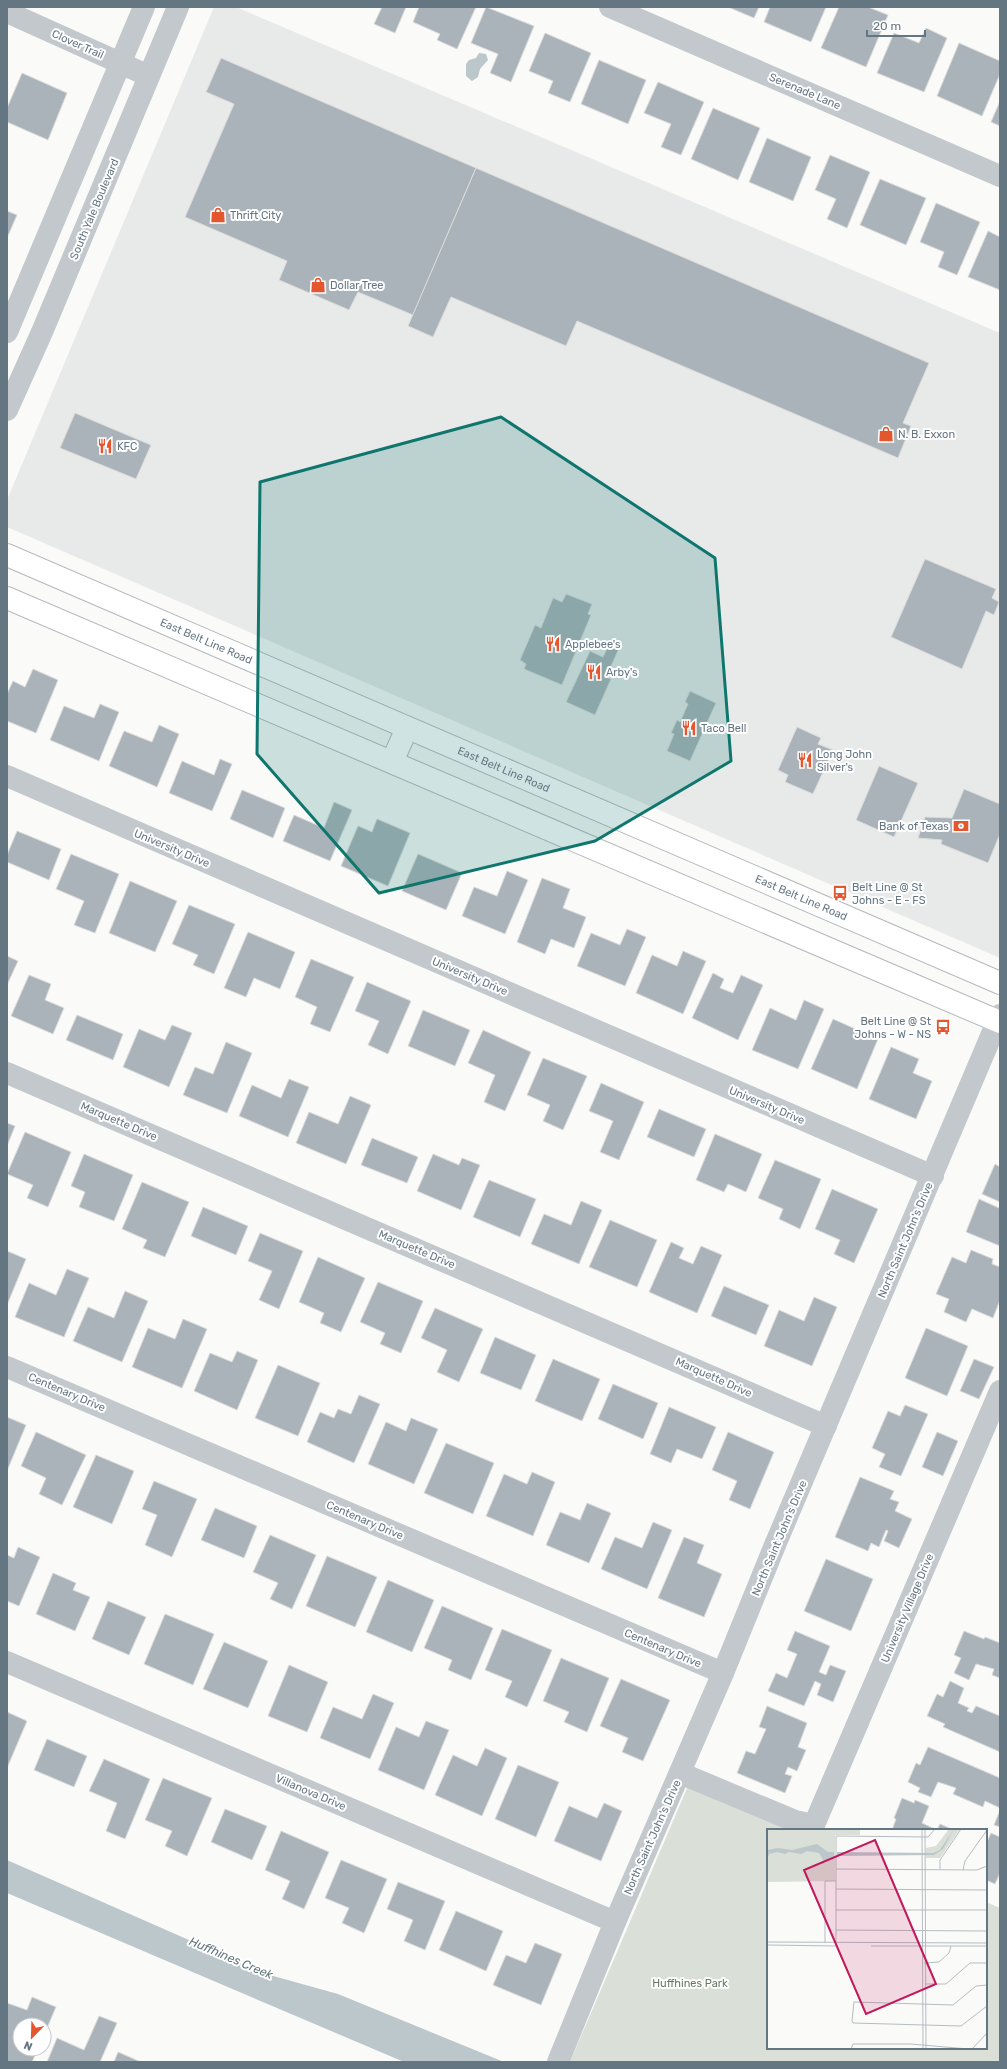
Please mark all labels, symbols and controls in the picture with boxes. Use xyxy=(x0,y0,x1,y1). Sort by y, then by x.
scale bar xyxy=(867,12,925,38)
text: 20 m xyxy=(873,19,901,33)
street label: Clover Trail xyxy=(50,27,106,62)
street label: Serenade Lane xyxy=(767,71,843,112)
street label: South Yale Boulevard xyxy=(67,157,122,262)
shop icon: Thrift City xyxy=(209,206,227,224)
place label: Thrift City xyxy=(230,209,281,222)
shop icon: Dollar Tree xyxy=(309,276,327,294)
place label: Dollar Tree xyxy=(330,279,384,292)
shop icon: N. B. Exxon xyxy=(877,425,895,443)
place label: N. B. Exxon xyxy=(898,428,955,441)
restaurant icon: KFC xyxy=(96,437,114,455)
place label: KFC xyxy=(117,440,137,453)
street label: East Belt Line Road xyxy=(158,616,254,667)
restaurant icon: Applebee's xyxy=(544,635,562,653)
place label: Applebee's xyxy=(565,638,621,651)
restaurant icon: Arby's xyxy=(585,663,603,681)
place label: Arby's xyxy=(606,666,638,679)
restaurant icon: Taco Bell xyxy=(680,719,698,737)
place label: Taco Bell xyxy=(701,722,746,735)
street label: East Belt Line Road xyxy=(456,744,552,795)
place label: Long John Silver's xyxy=(817,748,872,774)
restaurant icon: Long John Silver's xyxy=(796,751,814,769)
bank icon: Bank of Texas xyxy=(952,817,970,835)
place label: Bank of Texas xyxy=(879,820,949,833)
street label: University Drive xyxy=(132,827,212,870)
street label: East Belt Line Road xyxy=(753,872,849,923)
place label: Belt Line @ St Johns - E - FS xyxy=(852,881,926,907)
bus stop icon: Belt Line @ St Johns - E - FS xyxy=(831,884,849,902)
street label: University Drive xyxy=(430,955,510,998)
place label: Belt Line @ St Johns - W - NS xyxy=(854,1015,932,1041)
bus stop icon: Belt Line @ St Johns - W - NS xyxy=(934,1018,952,1036)
street label: University Drive xyxy=(727,1084,807,1127)
street label: Marquette Drive xyxy=(78,1099,159,1143)
street label: North Saint John's Drive xyxy=(875,1180,936,1300)
street label: Marquette Drive xyxy=(376,1227,457,1271)
street label: Marquette Drive xyxy=(674,1355,754,1400)
street label: Centenary Drive xyxy=(26,1370,107,1415)
street label: North Saint John's Drive xyxy=(749,1478,810,1598)
street label: Centenary Drive xyxy=(324,1498,405,1543)
street label: University Village Drive xyxy=(879,1552,936,1665)
street label: Centenary Drive xyxy=(622,1626,703,1671)
street label: Villanova Drive xyxy=(274,1772,348,1813)
street label: North Saint John's Drive xyxy=(621,1778,684,1897)
inset map xyxy=(767,1829,987,2049)
water label: Huffhines Creek xyxy=(187,1934,276,1982)
park label: Huffhines Park xyxy=(652,1977,728,1990)
north arrow xyxy=(12,2017,52,2057)
text: N xyxy=(22,2038,34,2053)

